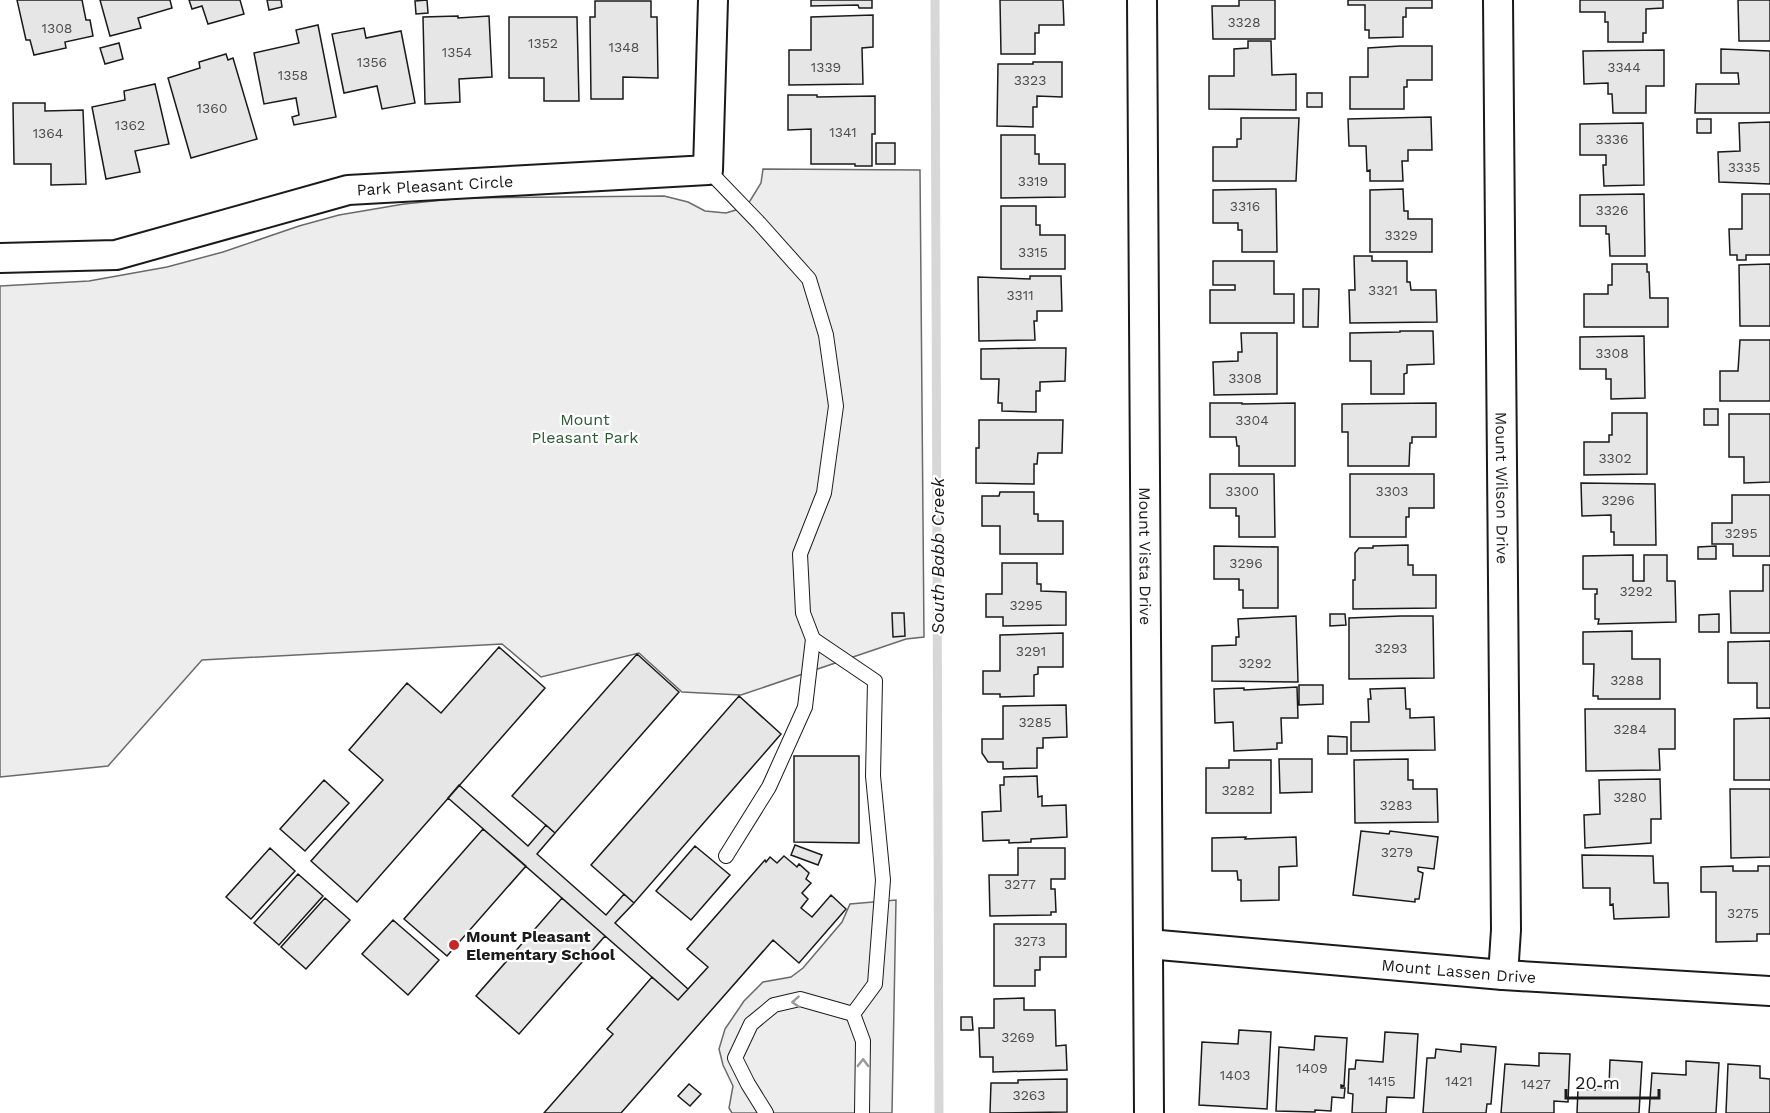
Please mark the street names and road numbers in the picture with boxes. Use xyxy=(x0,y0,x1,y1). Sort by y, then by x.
street label: Park Pleasant Circle xyxy=(356,171,514,199)
street label: Mount Wilson Drive xyxy=(1492,412,1512,564)
street label: Mount Vista Drive xyxy=(1136,487,1155,625)
street label: Mount Lassen Drive xyxy=(1381,955,1537,986)

